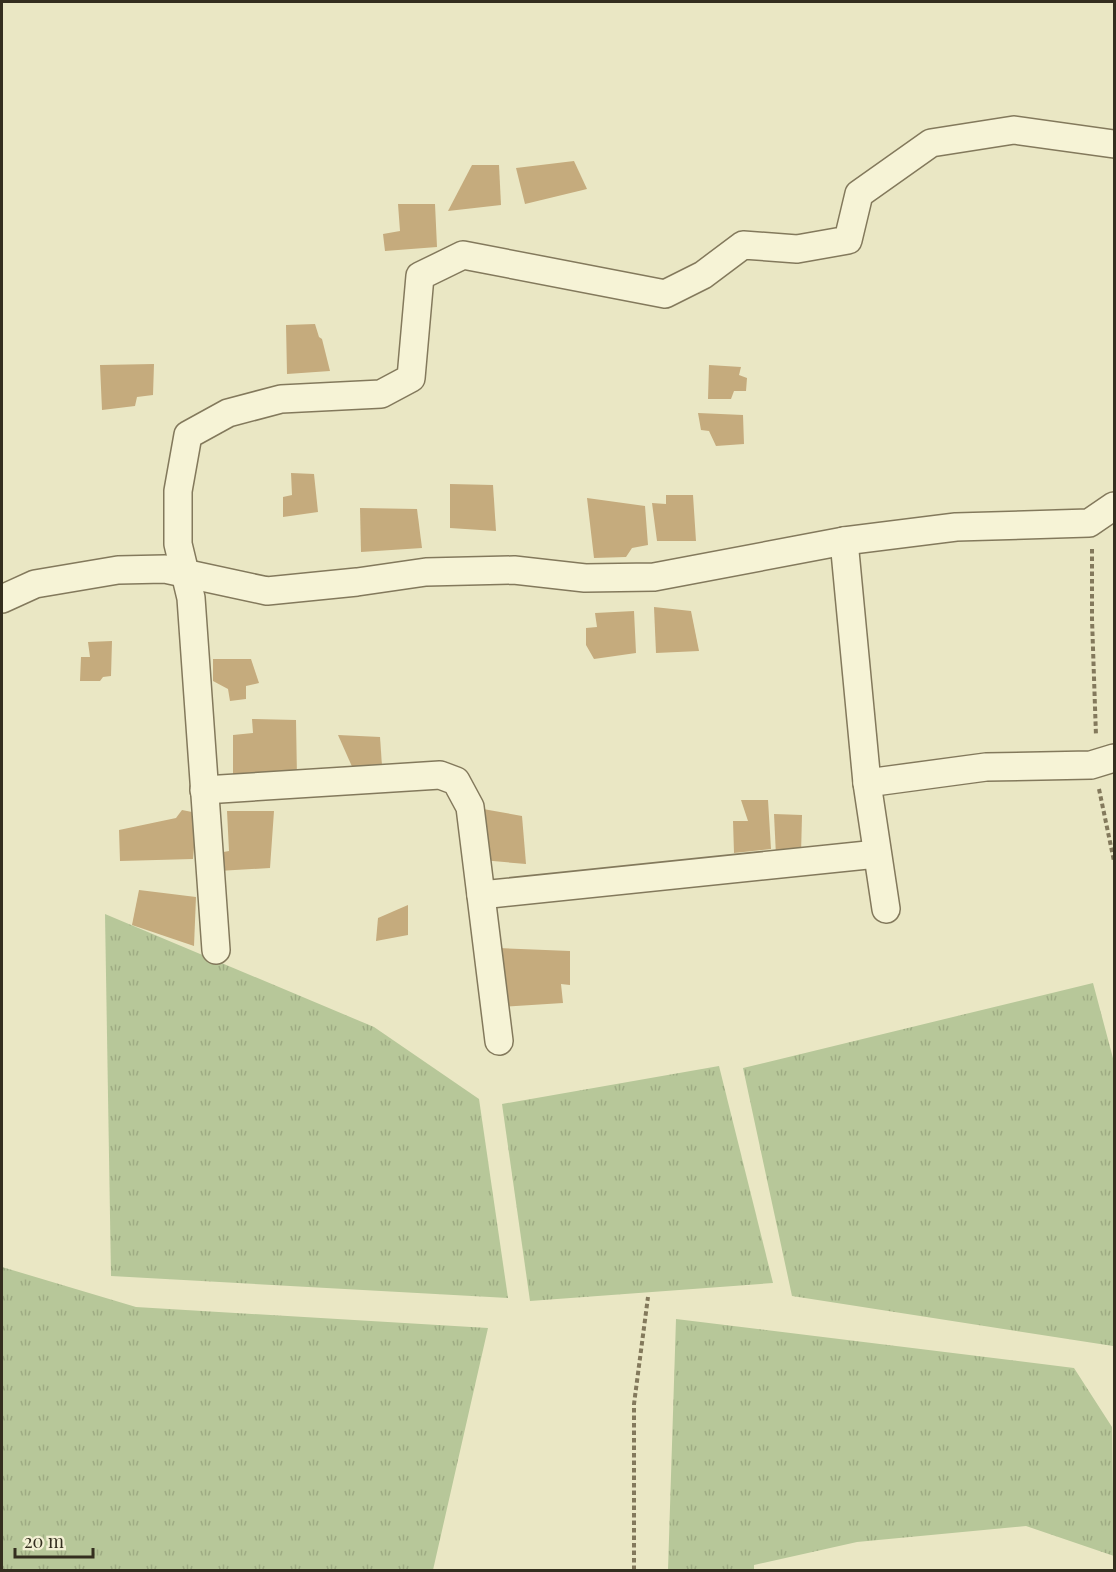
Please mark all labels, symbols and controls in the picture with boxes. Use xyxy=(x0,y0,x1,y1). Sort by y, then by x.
scale bar xyxy=(15,1521,93,1559)
text: 20 m xyxy=(24,1529,64,1553)

